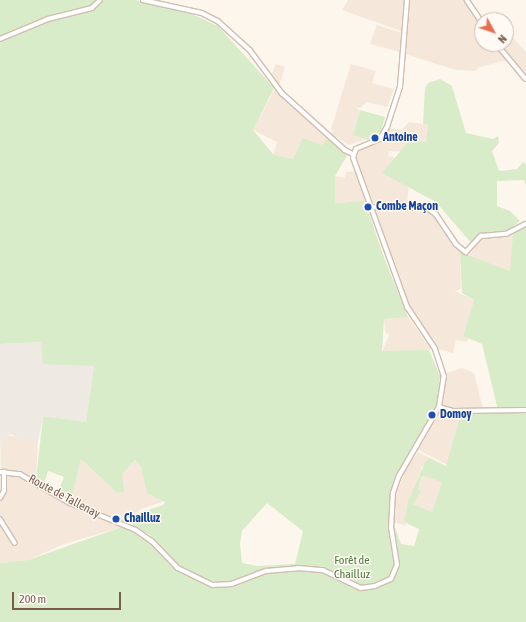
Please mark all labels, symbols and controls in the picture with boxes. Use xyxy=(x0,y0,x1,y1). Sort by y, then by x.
north arrow xyxy=(474,12,514,52)
text: N xyxy=(496,33,509,45)
place label: Antoine xyxy=(383,131,418,145)
marker: Antoine xyxy=(370,133,380,143)
place label: Combe Maçon xyxy=(376,200,438,214)
marker: Combe Maçon xyxy=(363,202,373,212)
place label: Domoy xyxy=(440,408,471,422)
marker: Domoy xyxy=(427,410,437,420)
street label: Route de Tallenay xyxy=(26,472,102,522)
place label: Chailluz xyxy=(124,512,160,526)
marker: Chailluz xyxy=(111,514,121,524)
park label: Forêt de Chailluz xyxy=(334,554,370,582)
scale bar xyxy=(14,584,123,610)
text: 200 m xyxy=(19,592,46,606)

